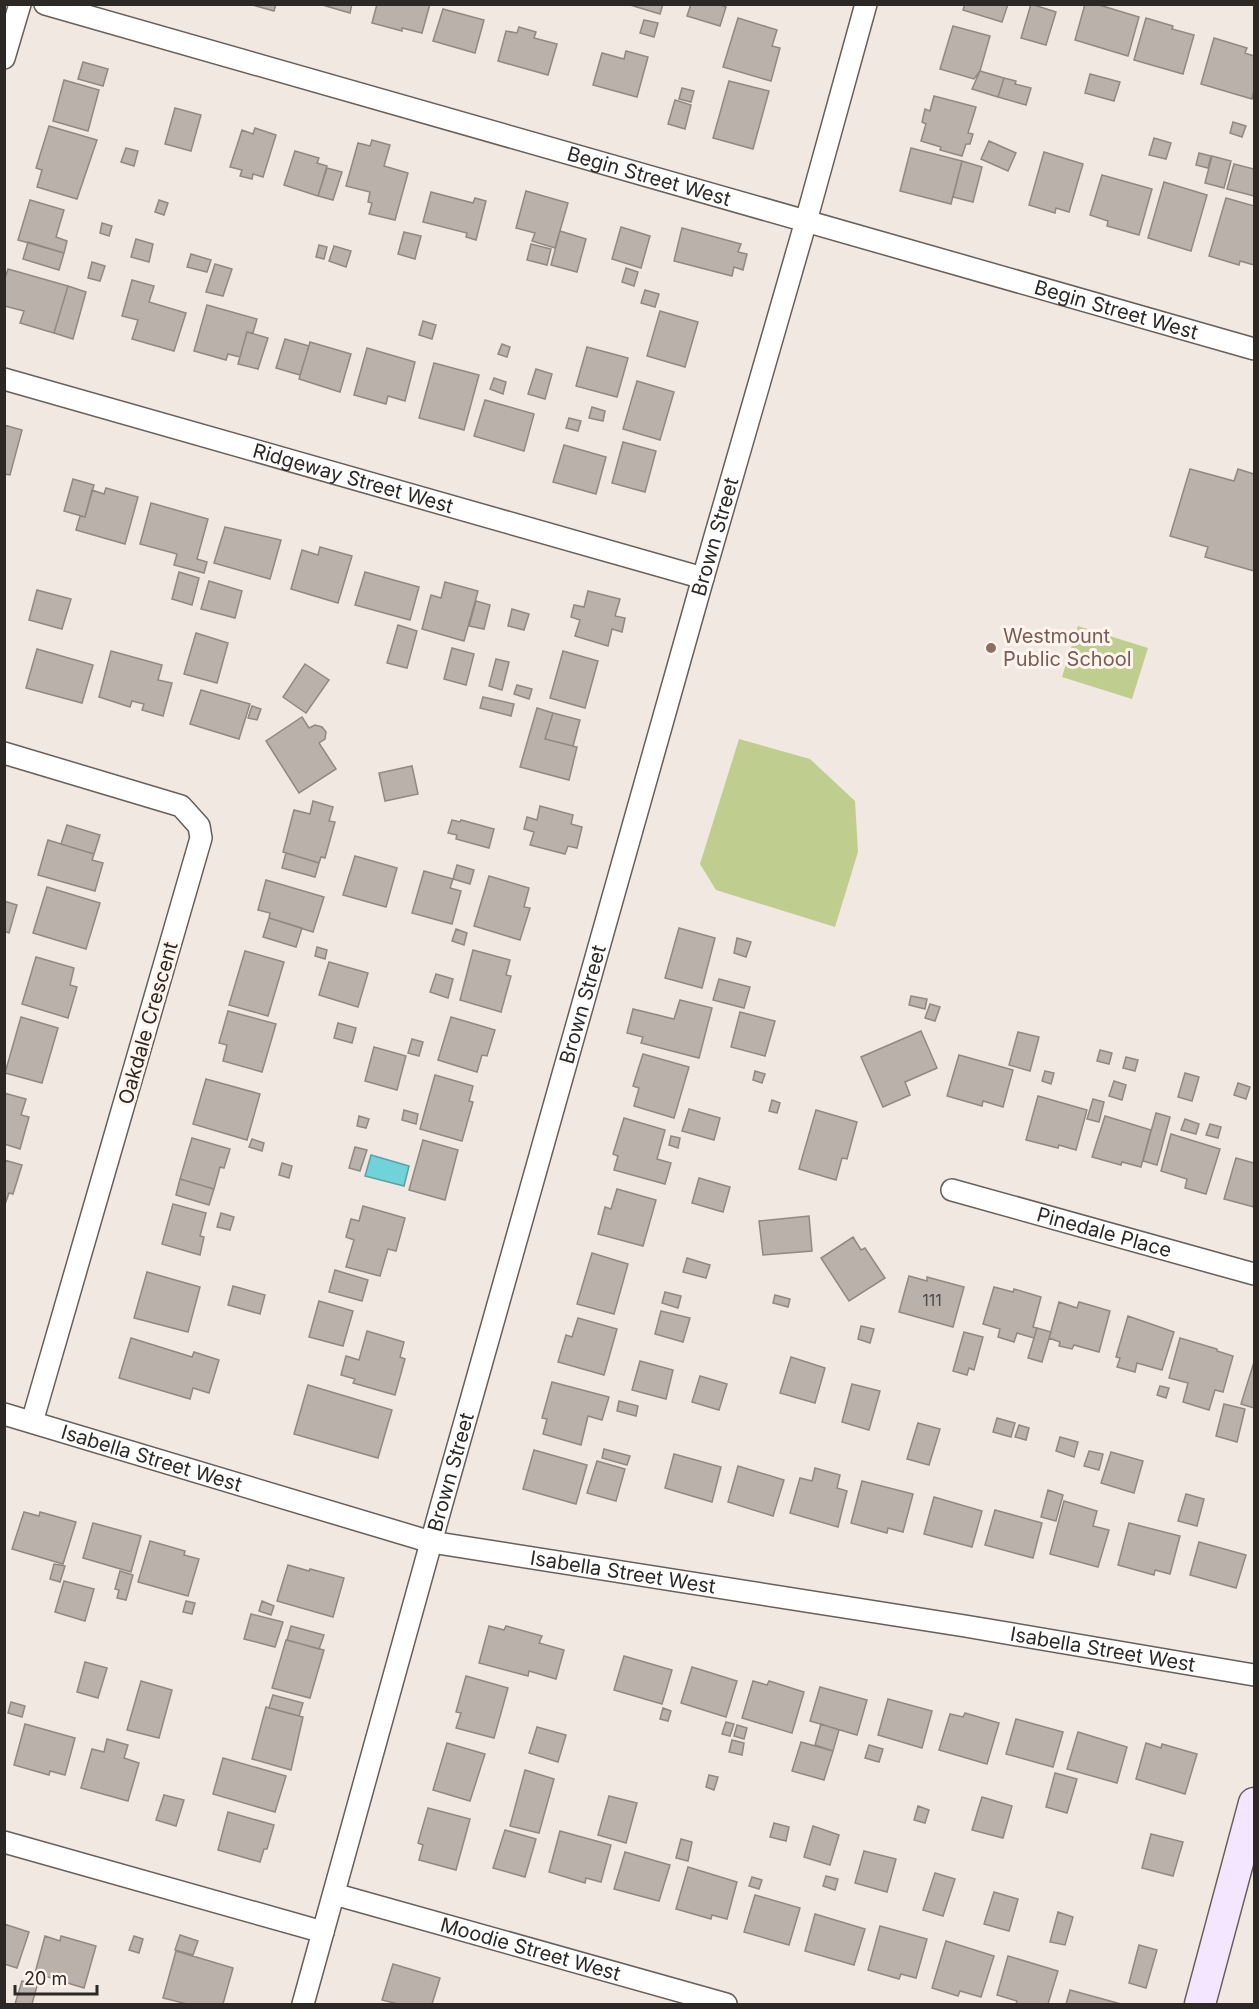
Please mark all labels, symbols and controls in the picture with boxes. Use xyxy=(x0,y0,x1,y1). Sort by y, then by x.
street label: Begin Street West xyxy=(564,142,734,211)
street label: Begin Street West xyxy=(1032,275,1201,345)
street label: Ridgeway Street West xyxy=(250,438,457,518)
street label: Brown Street xyxy=(687,474,744,599)
place label: Westmount Public School xyxy=(1003,624,1132,671)
marker: Westmount Public School xyxy=(984,641,998,655)
street label: Oakdale Crescent xyxy=(113,938,183,1107)
street label: Brown Street xyxy=(555,942,611,1066)
street label: Pinedale Place xyxy=(1034,1202,1174,1262)
house number: 111 xyxy=(922,1290,942,1310)
street label: Brown Street xyxy=(423,1410,479,1534)
street label: Isabella Street West xyxy=(58,1420,245,1497)
street label: Isabella Street West xyxy=(529,1546,718,1599)
street label: Isabella Street West xyxy=(1008,1622,1197,1677)
street label: Moodie Street West xyxy=(438,1912,624,1986)
scale bar xyxy=(15,1958,98,1996)
text: 20 m xyxy=(24,1968,67,1989)

